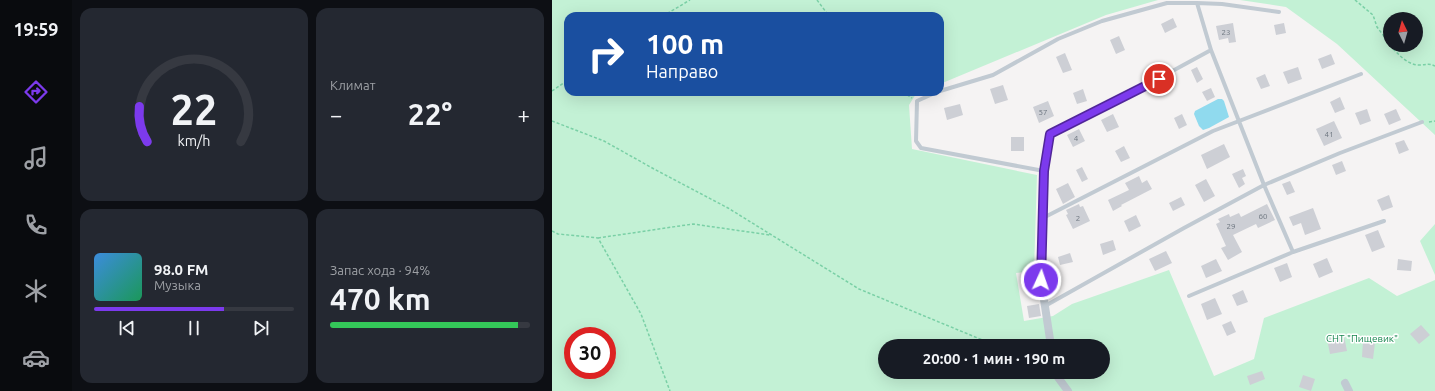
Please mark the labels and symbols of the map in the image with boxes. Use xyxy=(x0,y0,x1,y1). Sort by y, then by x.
north arrow xyxy=(1383,12,1423,52)
house number: 23 xyxy=(1221,28,1231,37)
pin xyxy=(1142,62,1176,96)
house number: 57 xyxy=(1038,108,1048,117)
house number: 41 xyxy=(1324,130,1334,139)
house number: 4 xyxy=(1074,134,1079,143)
house number: 60 xyxy=(1258,212,1268,221)
house number: 2 xyxy=(1076,214,1080,223)
house number: 29 xyxy=(1226,222,1236,231)
position arrow xyxy=(1020,259,1062,301)
speed limit sign: 30 xyxy=(564,327,616,379)
park label: СНТ "Пищевик" xyxy=(1326,333,1398,344)

